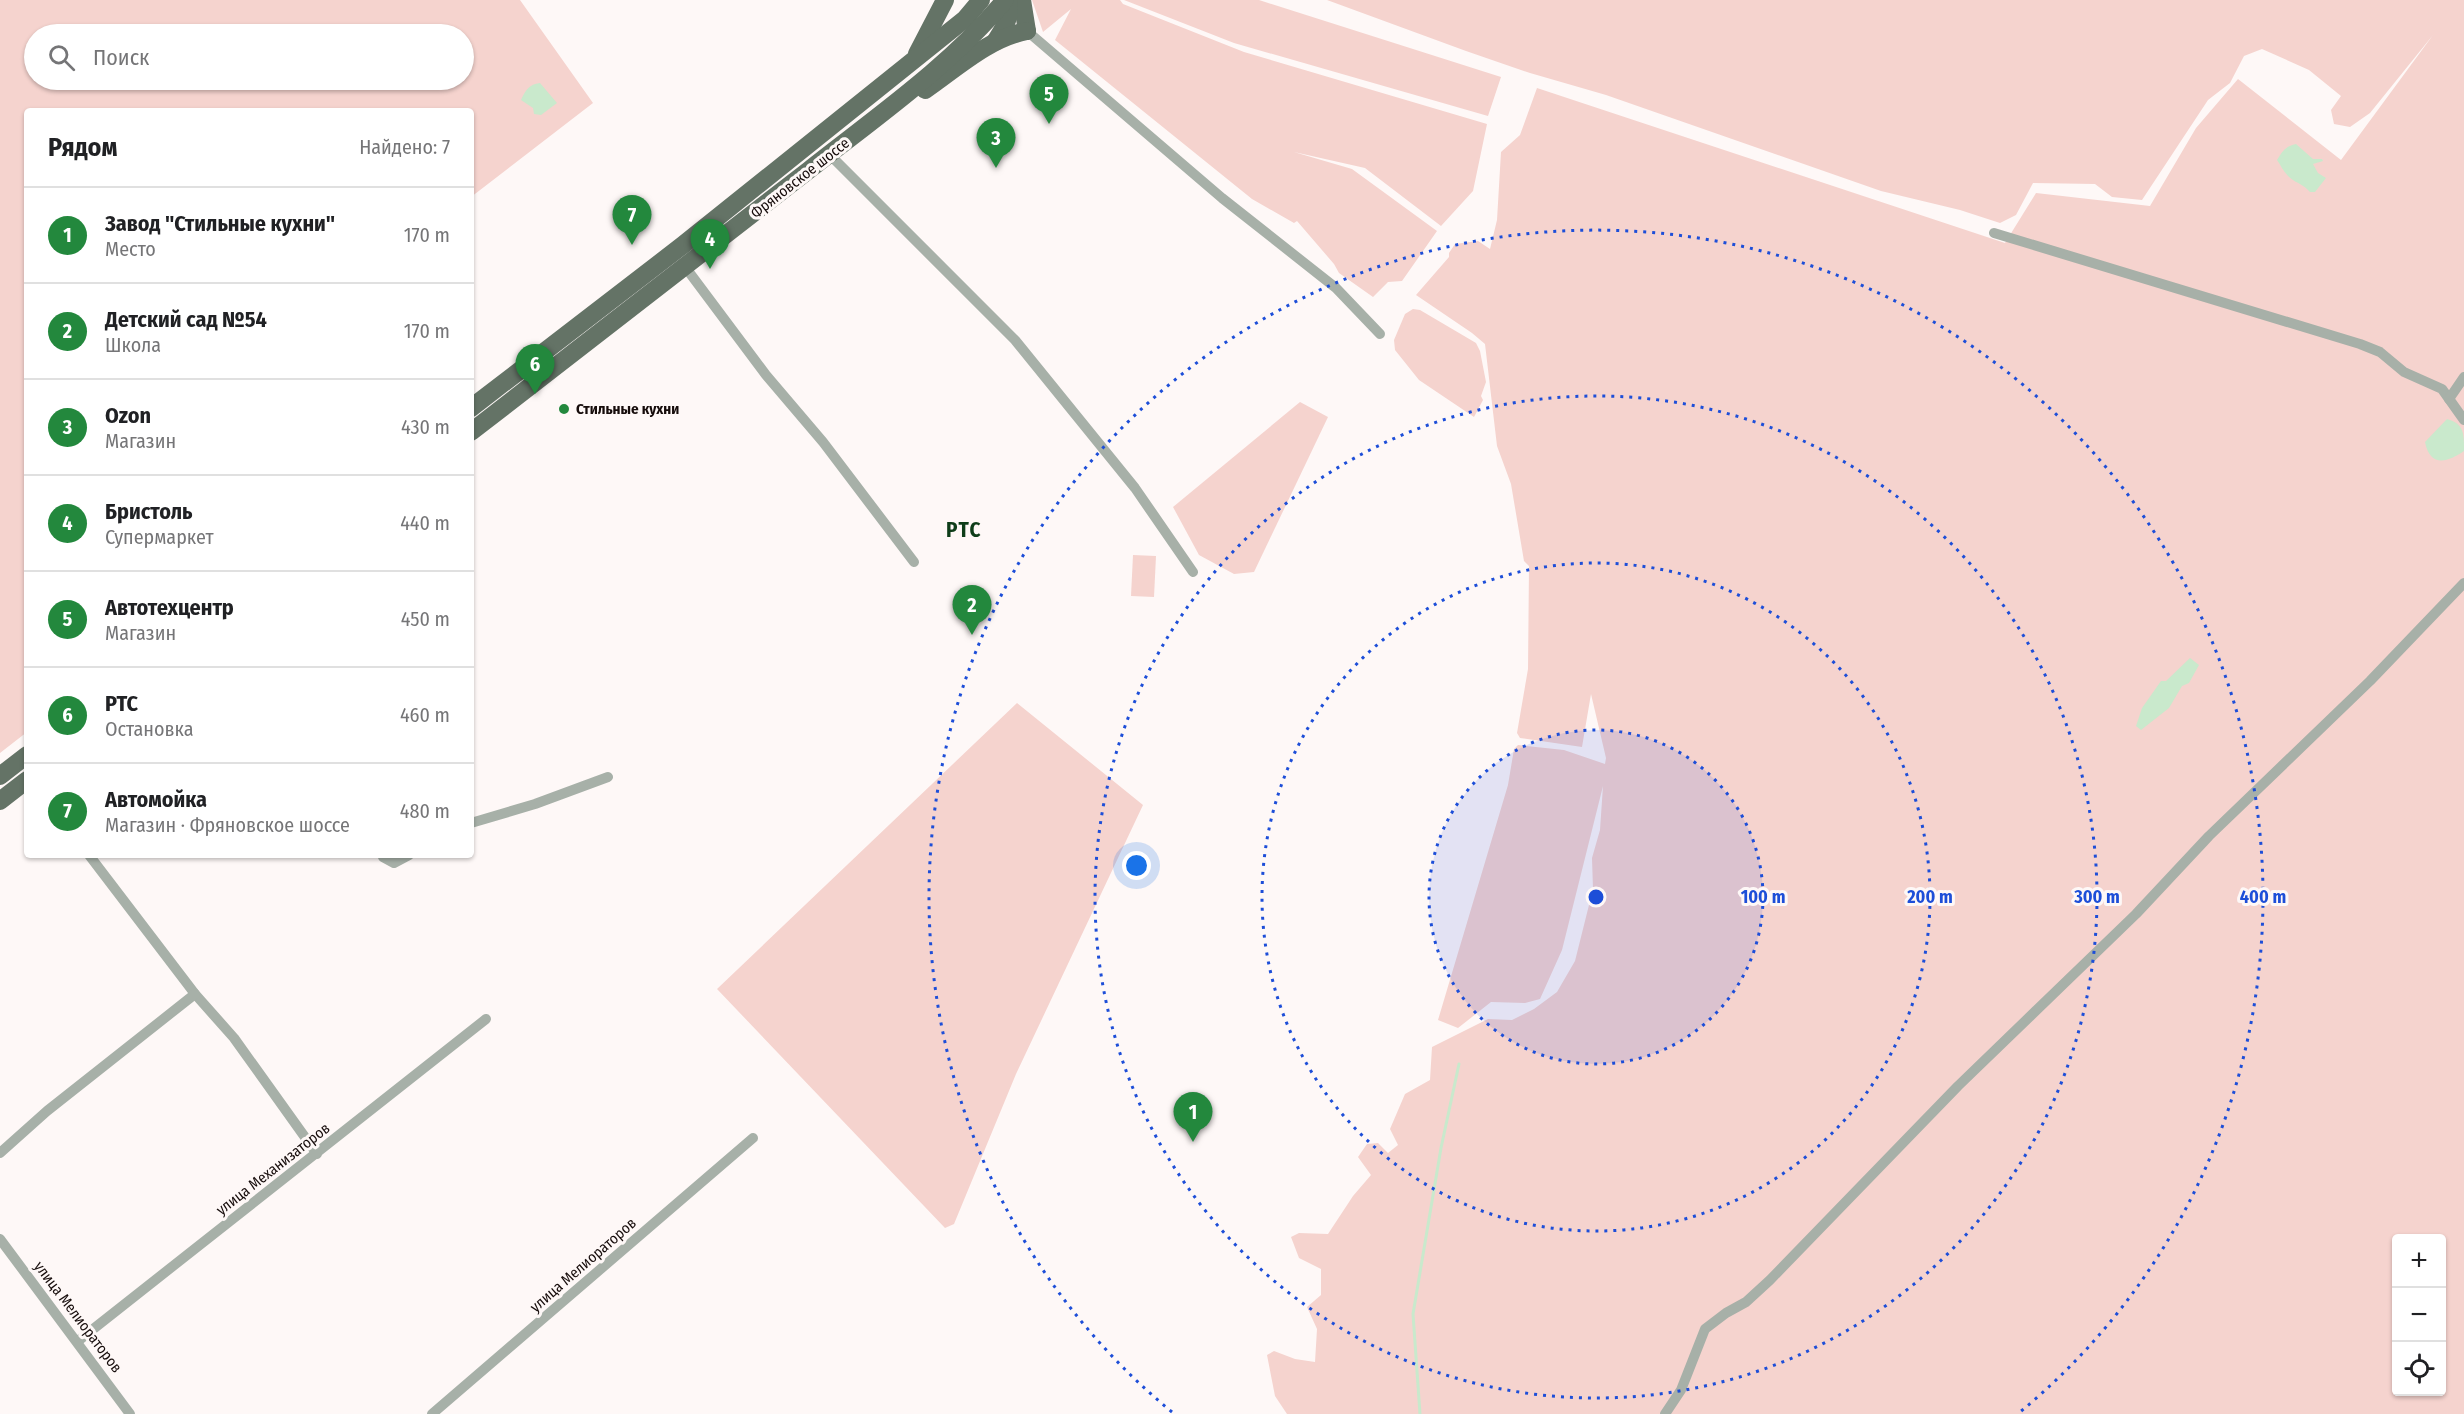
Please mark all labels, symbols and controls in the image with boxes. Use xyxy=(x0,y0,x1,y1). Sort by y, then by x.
search box xyxy=(24,24,474,90)
icon: search xyxy=(45,41,78,74)
text: Поиск xyxy=(93,44,149,71)
pin: 5 xyxy=(1030,74,1068,124)
pin: 3 xyxy=(976,118,1016,168)
text: Рядом xyxy=(48,132,117,163)
street label: Фряновское шоссе xyxy=(747,134,853,222)
text: Найдено: 7 xyxy=(359,135,450,159)
pin: 7 xyxy=(612,196,652,245)
text: Завод "Стильные кухни" xyxy=(105,210,335,237)
pin: 4 xyxy=(690,220,730,269)
text: 1 xyxy=(63,223,72,247)
text: 170 m xyxy=(404,223,450,247)
text: Место xyxy=(105,237,156,261)
text: Детский сад №54 xyxy=(105,306,267,333)
text: 2 xyxy=(63,319,72,343)
text: 170 m xyxy=(404,319,450,343)
text: Школа xyxy=(105,333,161,357)
pin: 6 xyxy=(516,344,554,394)
place label: Стильные кухни xyxy=(576,400,679,418)
text: Ozon xyxy=(105,402,151,429)
marker: Стильные кухни xyxy=(557,402,571,416)
text: 3 xyxy=(63,415,72,439)
text: 430 m xyxy=(401,415,450,439)
text: Магазин xyxy=(105,429,176,453)
text: Бристоль xyxy=(105,498,192,525)
text: 4 xyxy=(62,511,73,535)
text: 440 m xyxy=(400,511,450,535)
district label: РТС xyxy=(946,517,982,543)
text: Супермаркет xyxy=(105,525,214,549)
pin: 2 xyxy=(952,586,992,635)
text: Автотехцентр xyxy=(105,594,234,621)
text: 5 xyxy=(63,607,72,631)
text: 450 m xyxy=(401,607,450,631)
text: Магазин xyxy=(105,621,176,645)
text: РТС xyxy=(105,690,138,717)
text: 6 xyxy=(62,703,73,727)
text: 460 m xyxy=(400,703,450,727)
text: Остановка xyxy=(105,717,193,741)
text: Автомойка xyxy=(105,786,207,813)
text: 7 xyxy=(63,799,72,823)
text: 480 m xyxy=(400,799,450,823)
text: Магазин · Фряновское шоссе xyxy=(105,813,350,837)
your location xyxy=(1122,851,1151,880)
text: 100 m xyxy=(1741,886,1785,908)
text: 200 m xyxy=(1906,886,1953,908)
text: 300 m xyxy=(2073,886,2120,908)
text: 400 m xyxy=(2240,886,2286,908)
centre of rings xyxy=(1586,887,1606,907)
pin: 1 xyxy=(1174,1092,1212,1142)
street label: улица Механизаторов xyxy=(213,1119,333,1219)
street label: улица Мелиораторов xyxy=(526,1214,640,1316)
map controls xyxy=(2392,1234,2446,1396)
button: + xyxy=(2392,1234,2446,1288)
street label: улица Мелиораторов xyxy=(30,1258,126,1376)
button: − xyxy=(2392,1288,2446,1342)
button: locate xyxy=(2392,1342,2446,1396)

